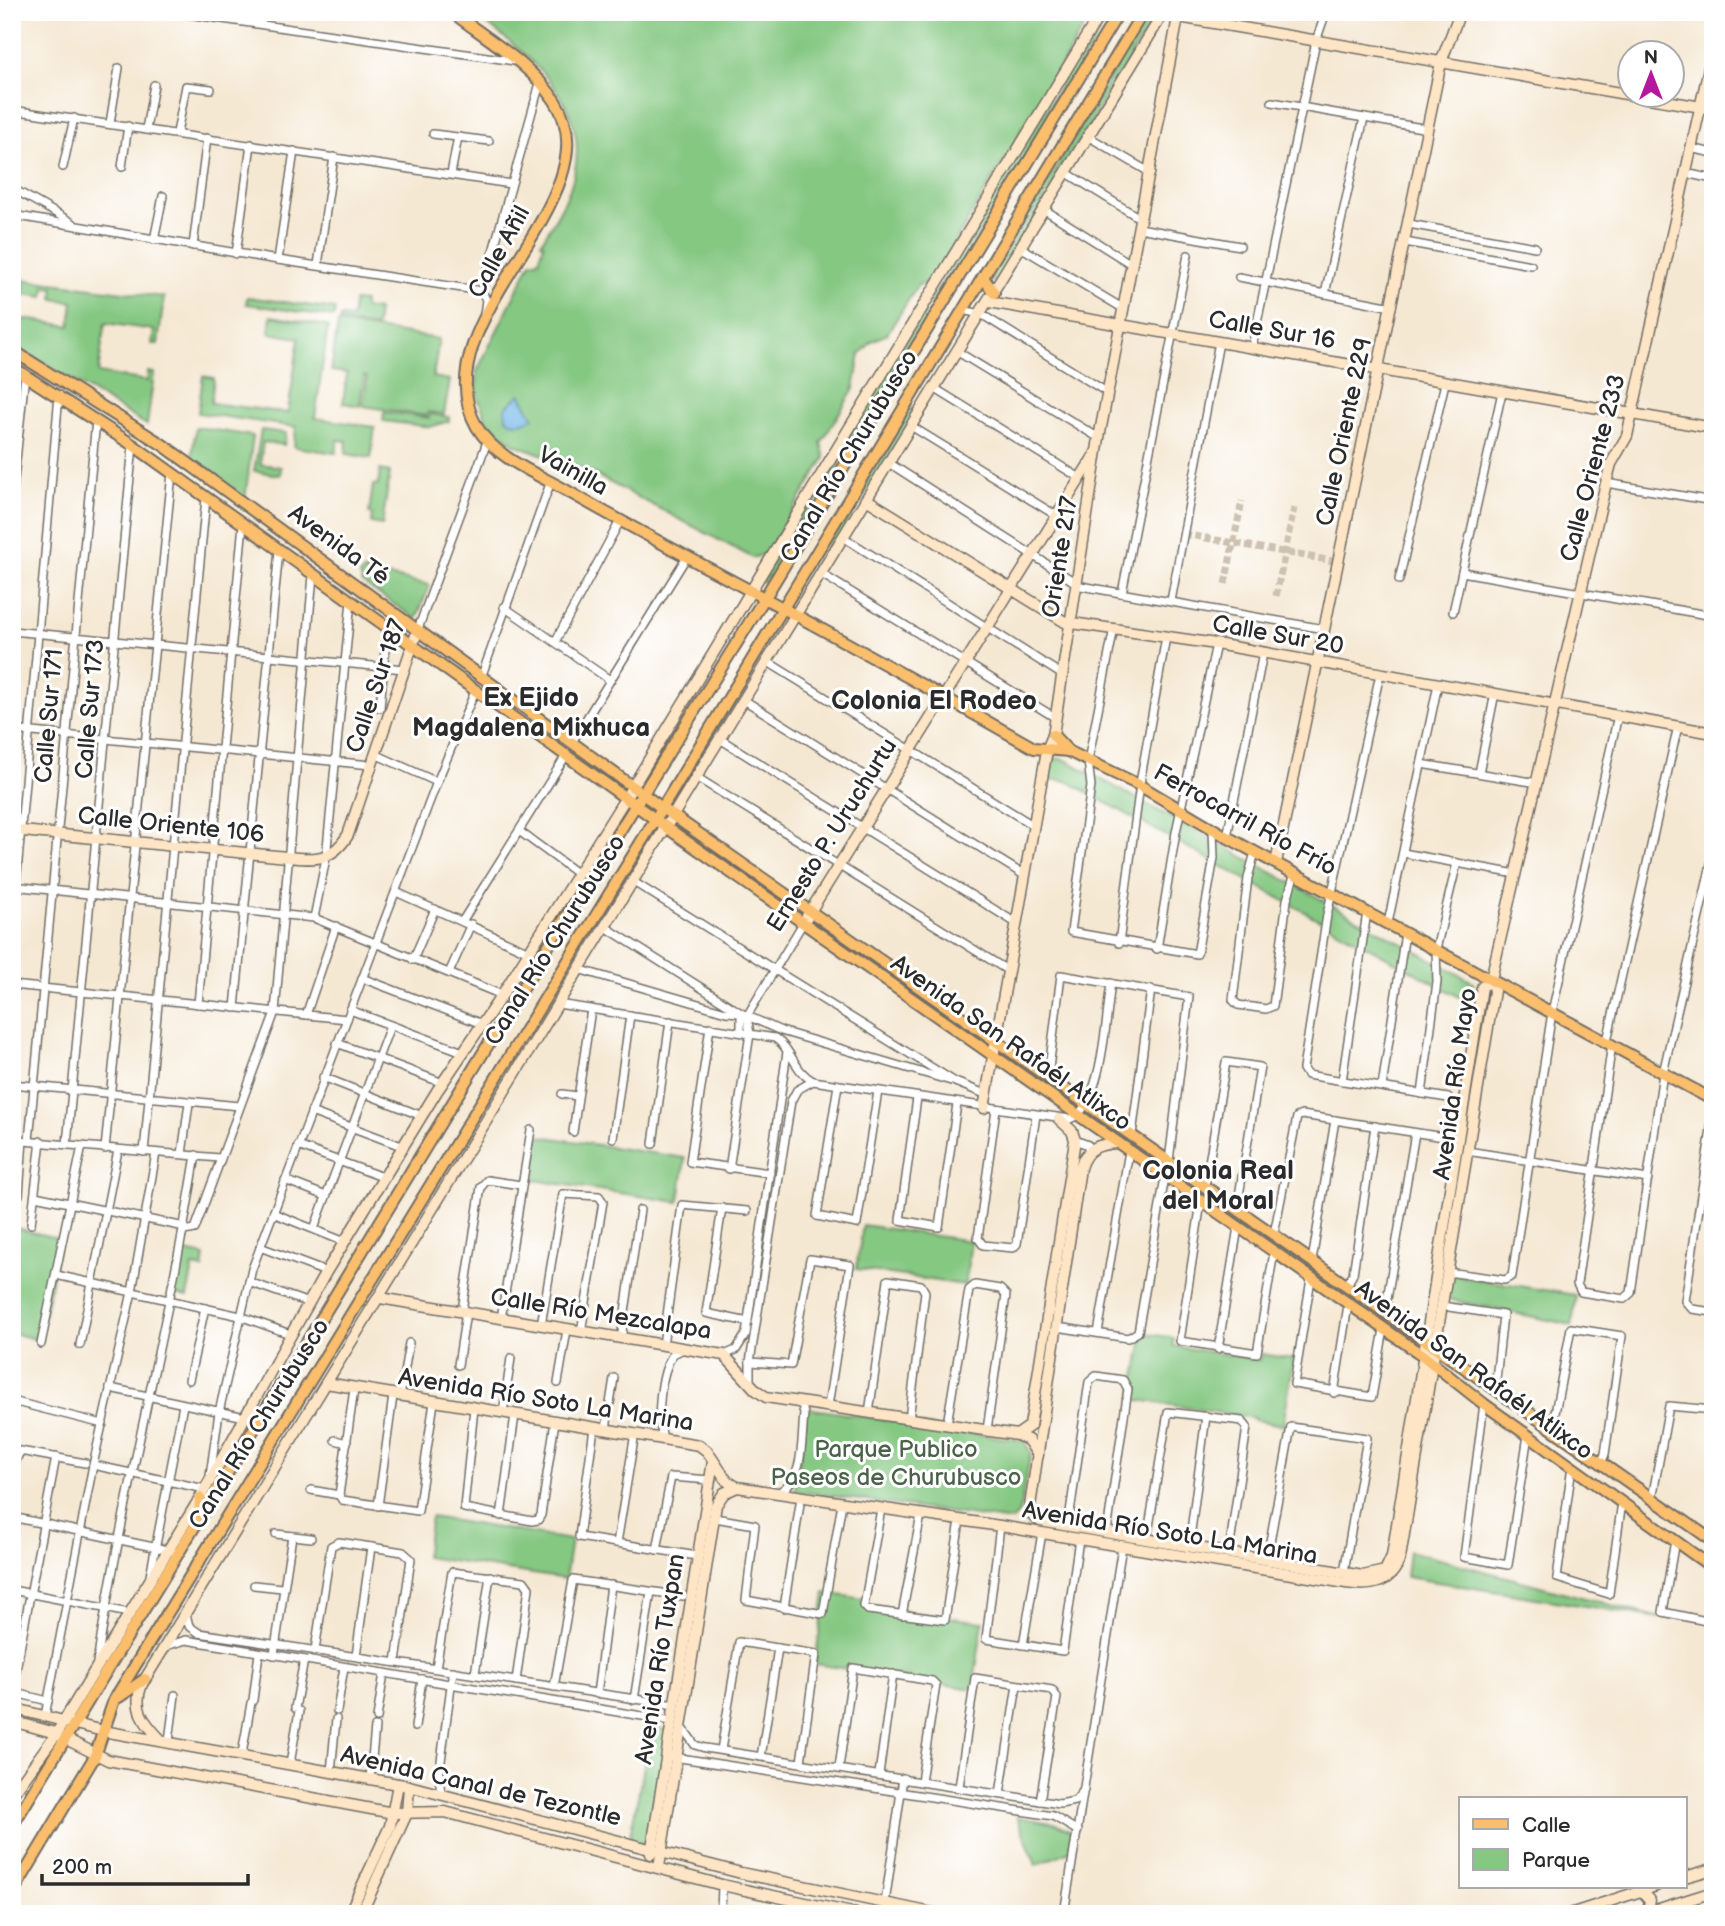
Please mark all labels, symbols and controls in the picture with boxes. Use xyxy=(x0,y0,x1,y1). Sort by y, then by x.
north arrow xyxy=(1616,38,1686,108)
text: N xyxy=(1644,47,1658,70)
street label: Calle Añil xyxy=(462,201,536,303)
street label: Calle Sur 16 xyxy=(1206,305,1338,355)
street label: Calle Oriente 229 xyxy=(1310,335,1378,529)
street label: Canal Río Churubusco xyxy=(774,344,924,568)
street label: Calle Oriente 233 xyxy=(1554,371,1632,565)
street label: Vainilla xyxy=(533,440,613,502)
street label: Oriente 217 xyxy=(1036,494,1084,620)
street label: Avenida Té xyxy=(283,499,395,591)
street label: Calle Sur 20 xyxy=(1210,609,1346,661)
street label: Calle Sur 187 xyxy=(340,615,412,757)
street label: Calle Sur 173 xyxy=(69,638,111,780)
street label: Calle Sur 171 xyxy=(29,648,69,784)
district label: Ex Ejido Magdalena Mixhuca xyxy=(412,683,650,744)
district label: Colonia El Rodeo xyxy=(831,686,1037,717)
street label: Ernesto P. Uruchurtu xyxy=(761,733,903,937)
street label: Ferrocarril Río Frío xyxy=(1149,758,1341,882)
street label: Calle Oriente 106 xyxy=(76,801,266,849)
street label: Canal Río Churubusco xyxy=(478,829,632,1051)
street label: Avenida San Rafaél Atlixco xyxy=(885,949,1137,1137)
street label: Avenida Río Mayo xyxy=(1427,986,1483,1182)
district label: Colonia Real del Moral xyxy=(1142,1156,1294,1217)
street label: Avenida San Rafaél Atlixco xyxy=(1349,1274,1599,1466)
street label: Calle Río Mezcalapa xyxy=(488,1282,714,1346)
street label: Canal Río Churubusco xyxy=(182,1313,336,1535)
street label: Avenida Río Soto La Marina xyxy=(396,1362,696,1438)
park label: Parque Publico Paseos de Churubusco xyxy=(771,1435,1021,1492)
street label: Avenida Río Soto La Marina xyxy=(1020,1495,1320,1571)
street label: Avenida Río Tuxpan xyxy=(629,1552,691,1766)
street label: Avenida Canal de Tezontle xyxy=(338,1740,624,1832)
legend xyxy=(1459,1797,1686,1888)
text: Calle xyxy=(1522,1813,1571,1838)
scale bar xyxy=(42,1842,248,1886)
text: Parque xyxy=(1522,1848,1590,1873)
text: 200 m xyxy=(52,1855,112,1880)

